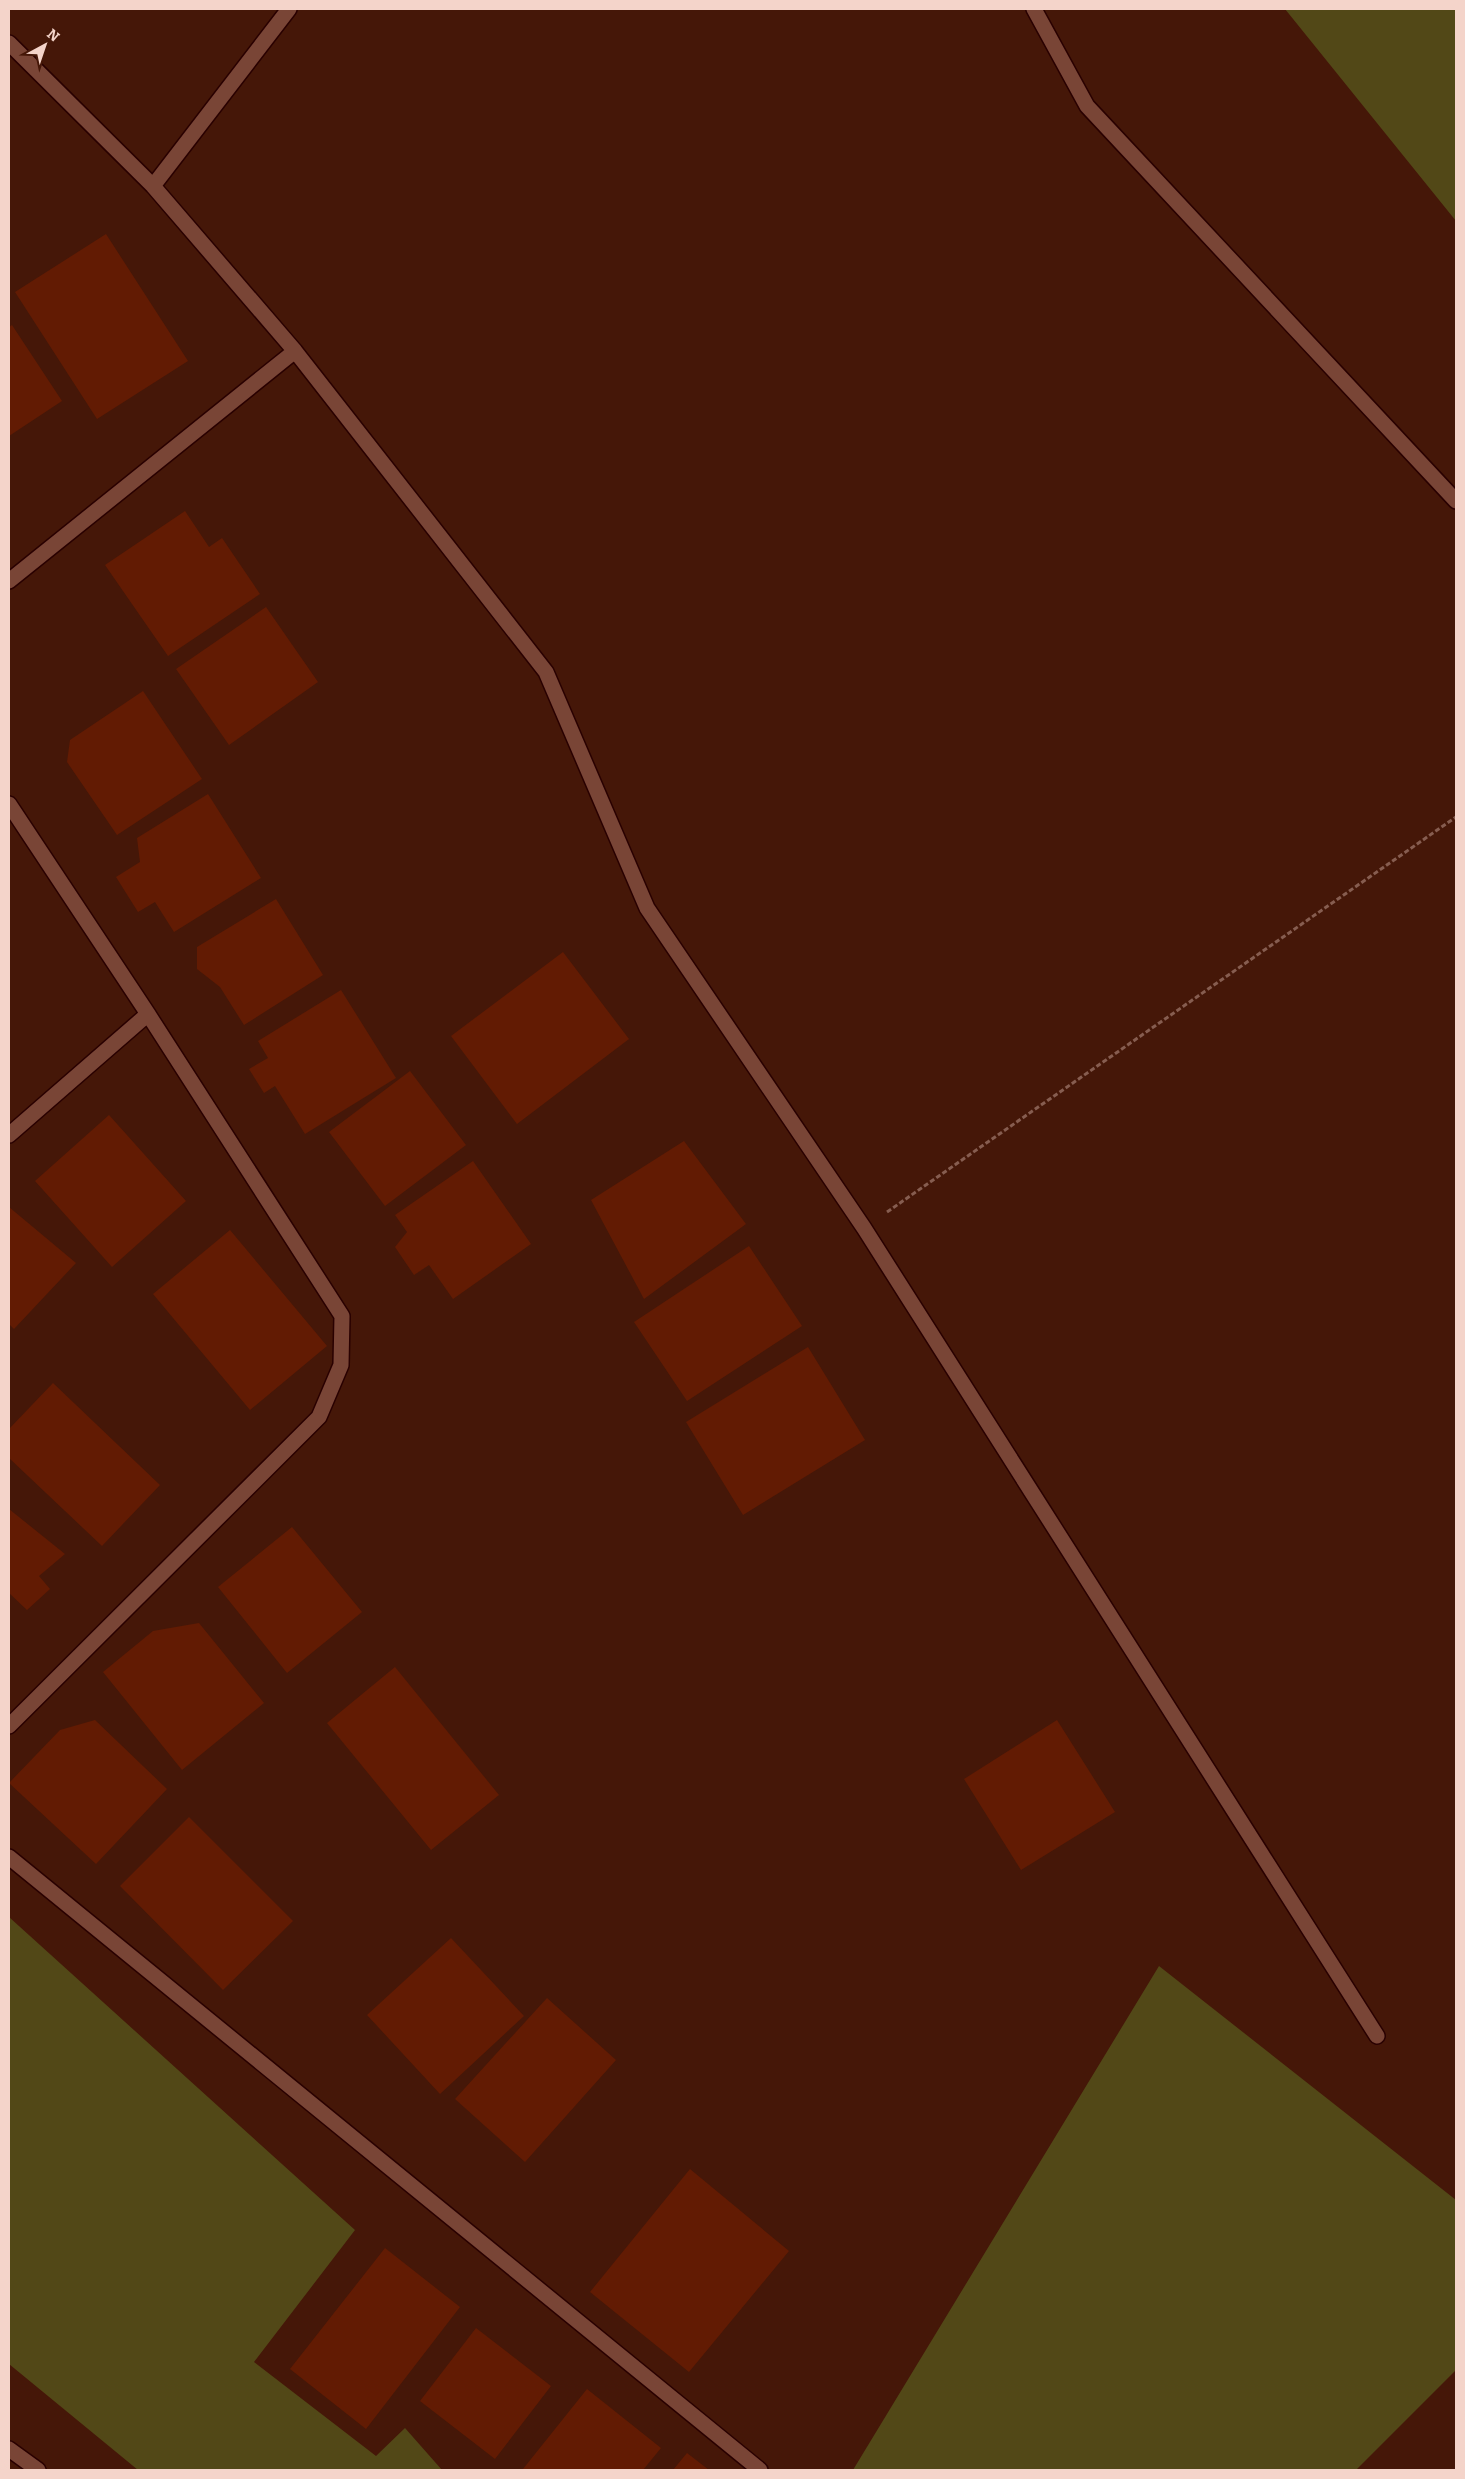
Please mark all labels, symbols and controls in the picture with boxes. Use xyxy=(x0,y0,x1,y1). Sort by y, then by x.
north arrow xyxy=(20,20,70,70)
text: N xyxy=(43,25,63,46)

